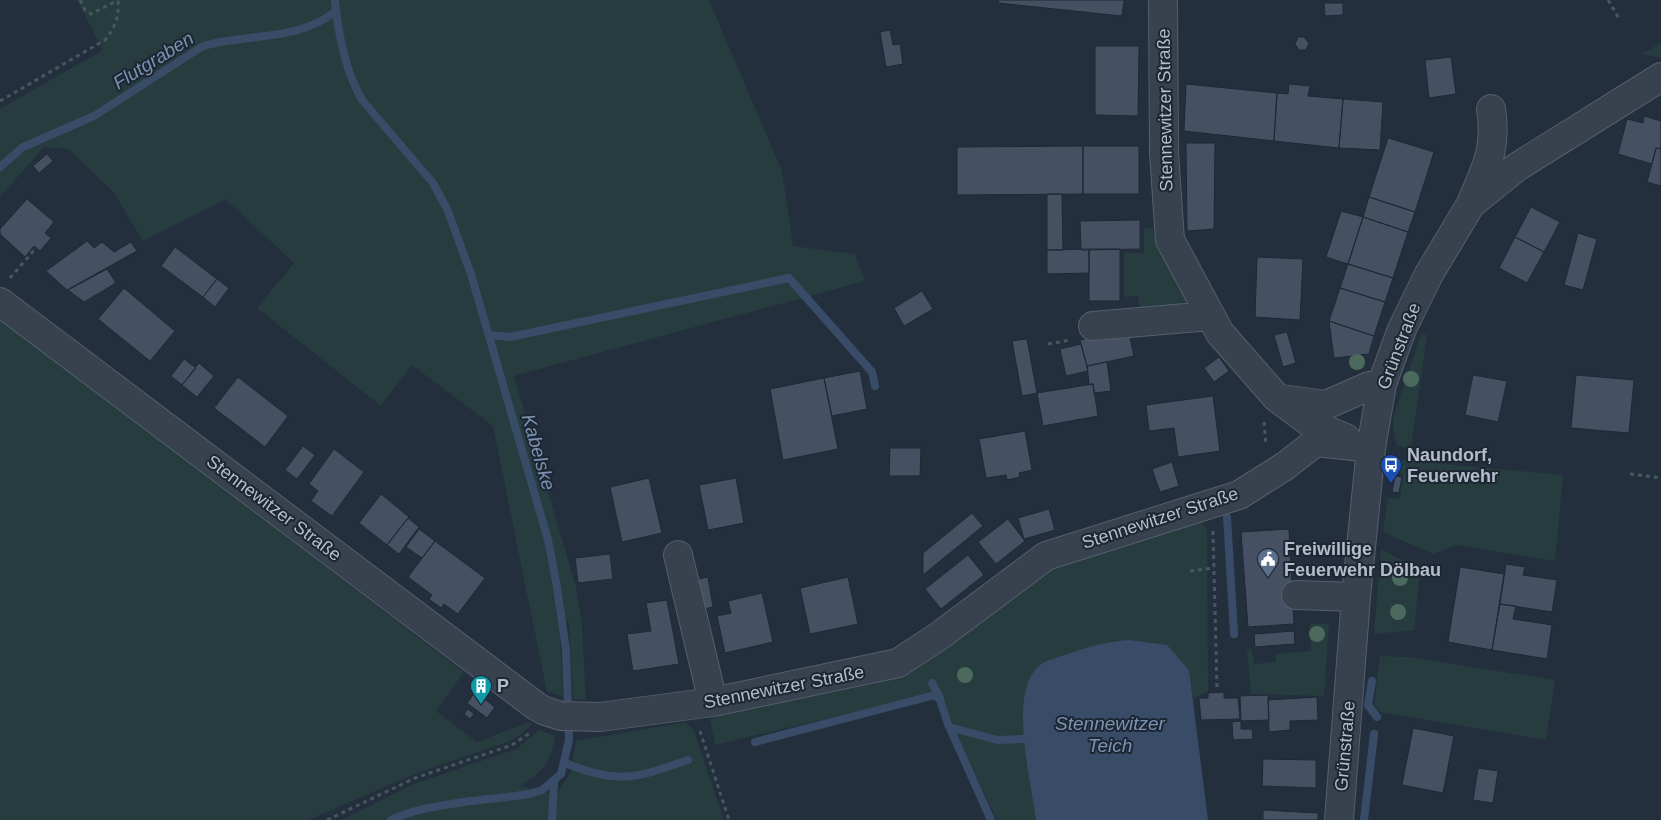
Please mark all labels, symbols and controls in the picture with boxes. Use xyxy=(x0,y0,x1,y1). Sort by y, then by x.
water label: Flutgraben xyxy=(109,27,197,93)
street label: Stennewitzer Straße xyxy=(1154,28,1176,192)
street label: Grünstraße xyxy=(1373,300,1425,392)
water label: Kabelske xyxy=(518,412,559,493)
place label: Naundorf, Feuerwehr xyxy=(1407,445,1498,486)
street label: Stennewitzer Straße xyxy=(203,451,345,565)
bus stop icon: Naundorf, Feuerwehr xyxy=(1379,453,1403,484)
street label: Stennewitzer Straße xyxy=(1079,483,1241,553)
place label: Freiwillige Feuerwehr Dölbau xyxy=(1284,539,1441,580)
public building icon: Freiwillige Feuerwehr Dölbau xyxy=(1256,547,1280,578)
street label: Stennewitzer Straße xyxy=(702,662,866,712)
building icon: P xyxy=(469,674,493,705)
place label: P xyxy=(497,676,509,696)
street label: Grünstraße xyxy=(1331,700,1359,792)
water label: Stennewitzer Teich xyxy=(1055,713,1166,756)

